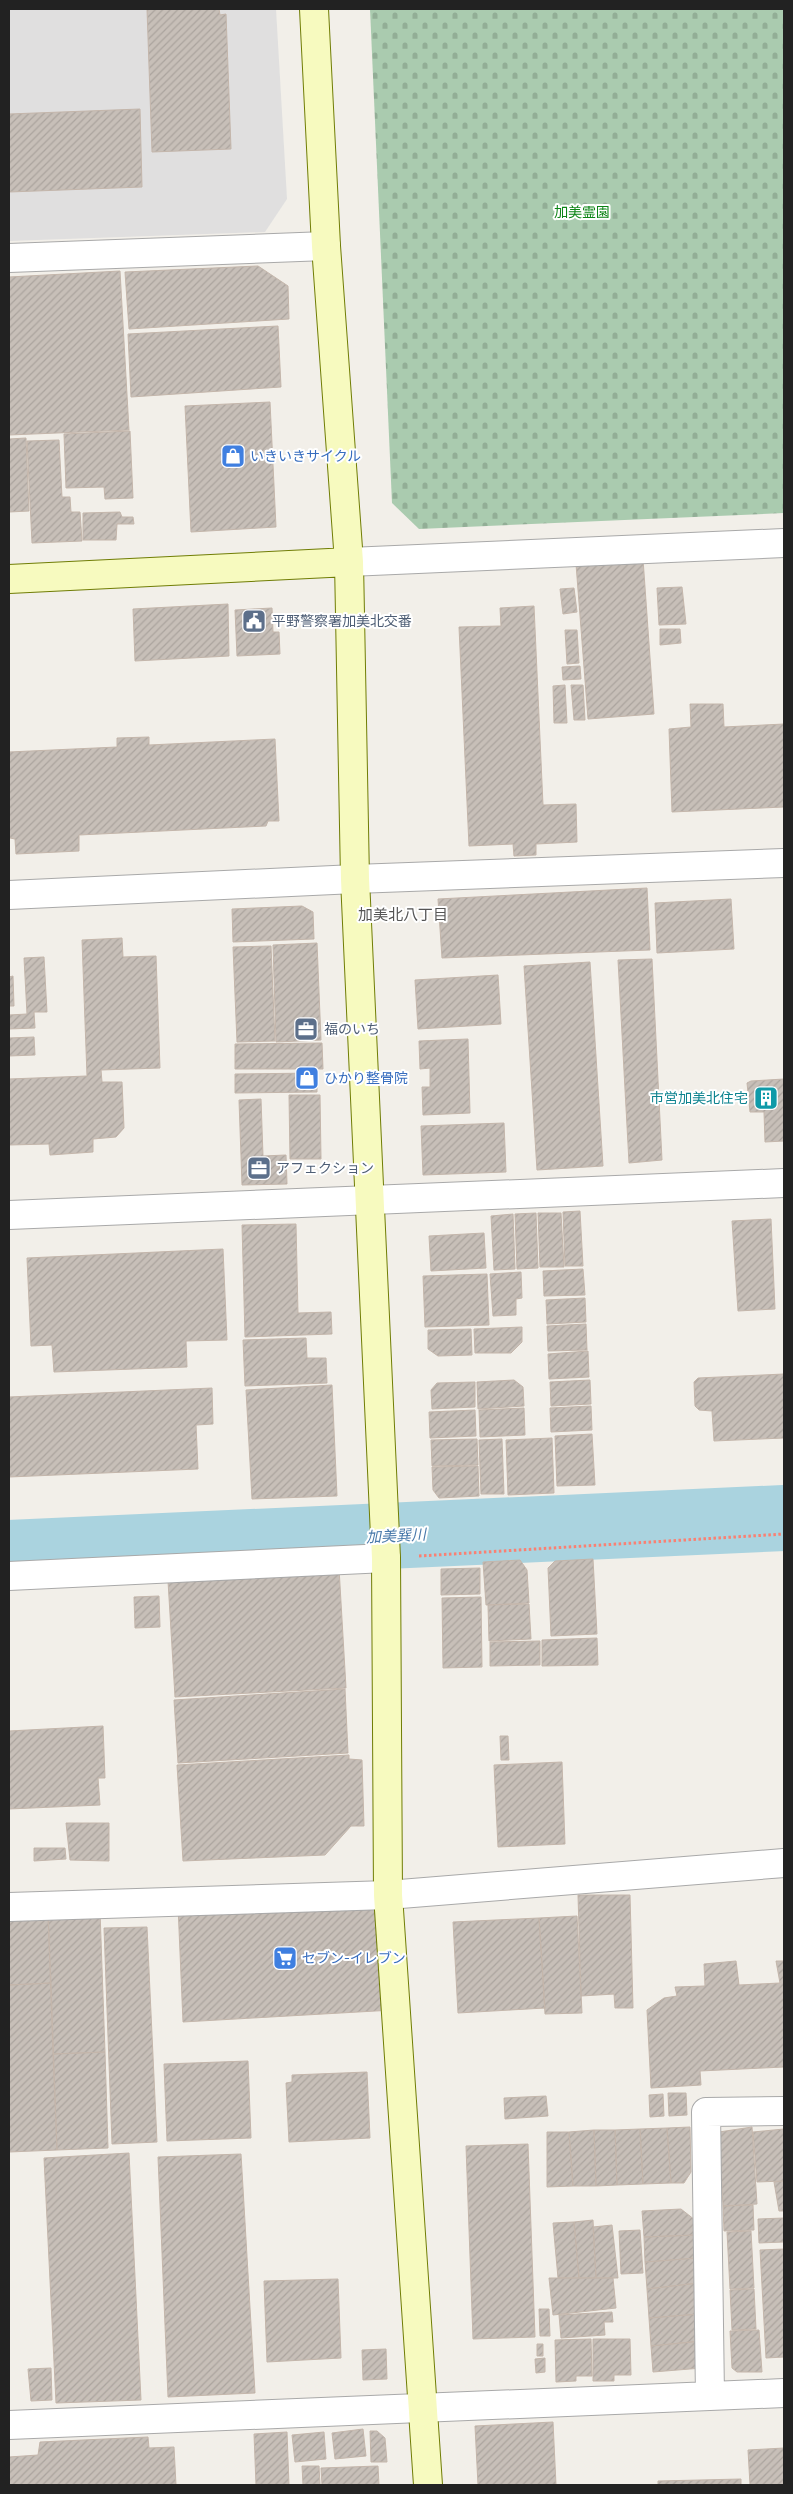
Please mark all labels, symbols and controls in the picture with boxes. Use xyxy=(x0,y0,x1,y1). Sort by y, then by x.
park label: 加美霊園 xyxy=(554,204,610,221)
shop icon: いきいきサイクル xyxy=(220,443,246,469)
place label: いきいきサイクル xyxy=(250,448,361,465)
public building icon: 平野警察署加美北交番 xyxy=(241,608,267,634)
place label: 平野警察署加美北交番 xyxy=(272,613,412,630)
district label: 加美北八丁目 xyxy=(358,906,448,924)
office icon: 福のいち xyxy=(293,1016,319,1042)
place label: 福のいち xyxy=(324,1021,380,1038)
shop icon: ひかり整骨院 xyxy=(294,1065,320,1091)
place label: ひかり整骨院 xyxy=(324,1070,408,1087)
building icon: 市営加美北住宅 xyxy=(753,1085,779,1111)
place label: 市営加美北住宅 xyxy=(650,1090,748,1107)
office icon: アフェクション xyxy=(246,1155,272,1181)
place label: アフェクション xyxy=(276,1160,374,1177)
water label: 加美巽川 xyxy=(366,1525,428,1547)
supermarket icon: セブン-イレブン xyxy=(272,1945,298,1971)
place label: セブン-イレブン xyxy=(302,1950,406,1967)

